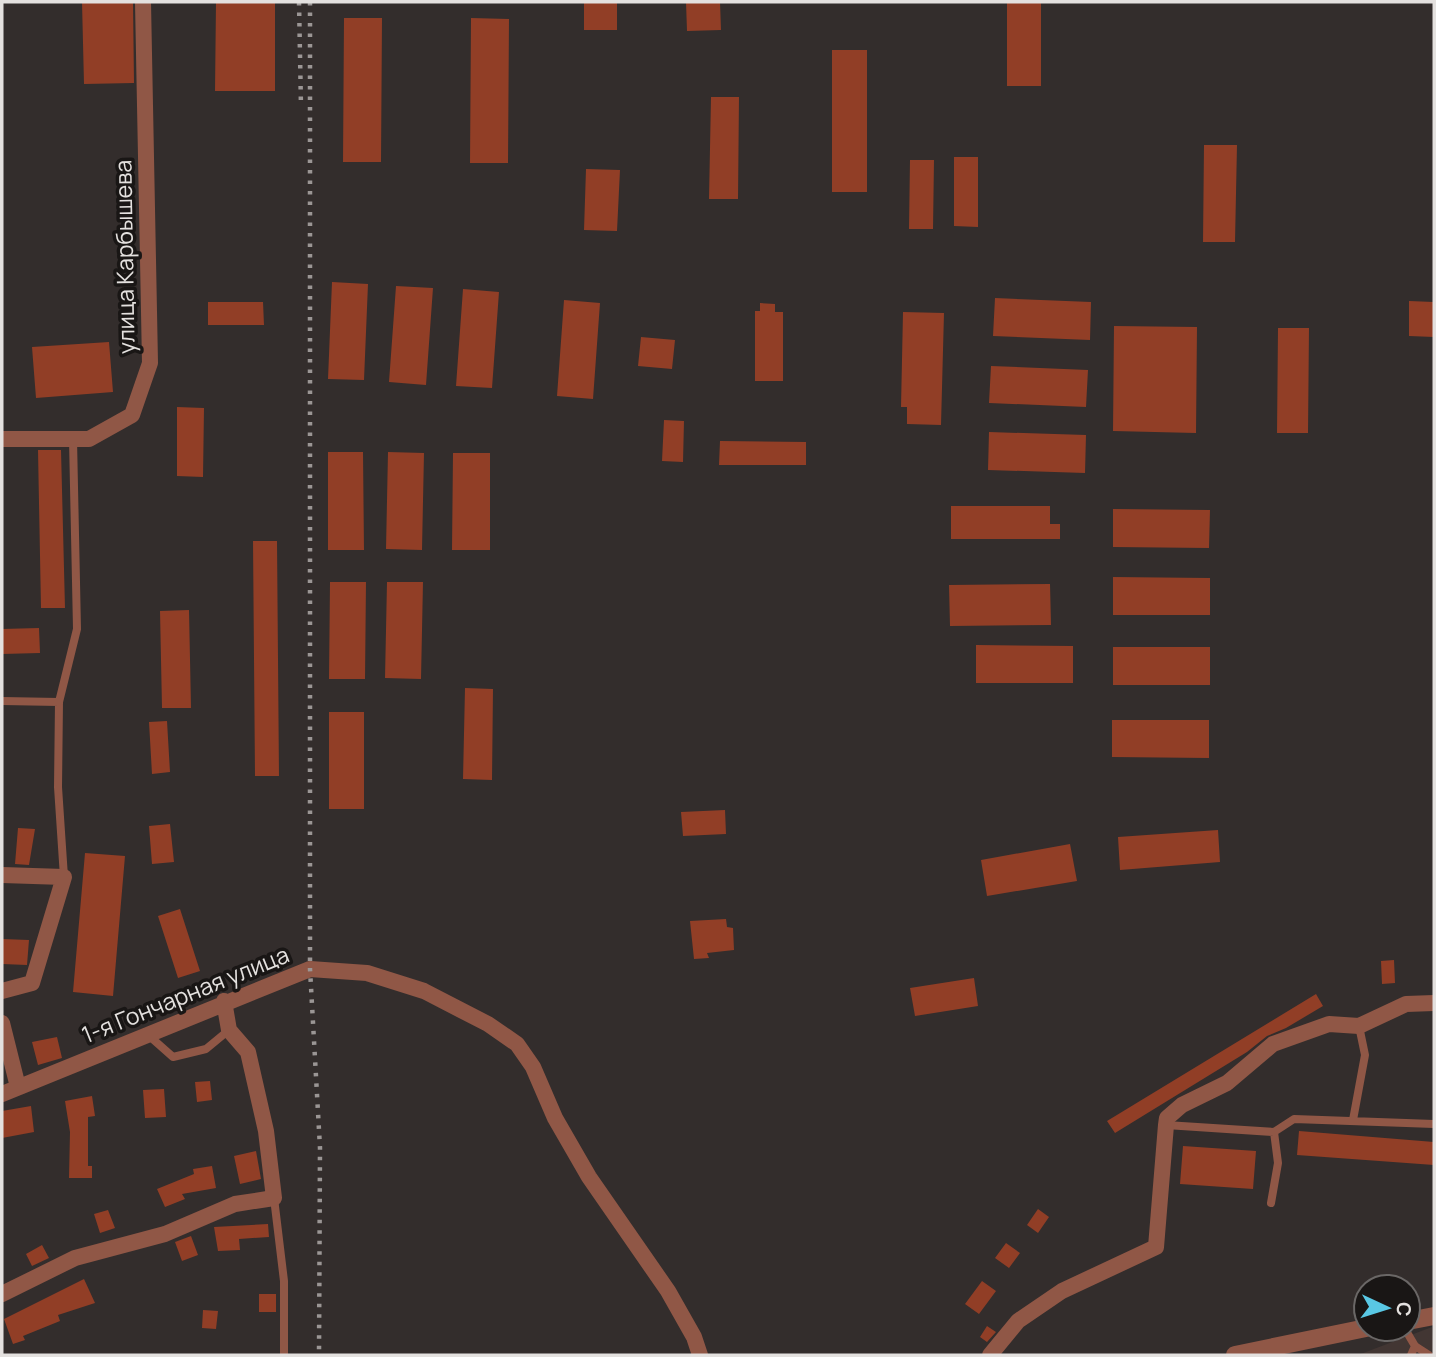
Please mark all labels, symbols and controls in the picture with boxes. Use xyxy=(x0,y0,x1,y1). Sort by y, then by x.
street label: улица Карбышева xyxy=(106,160,142,354)
street label: 1-я Гончарная улица xyxy=(77,938,293,1050)
north arrow xyxy=(1352,1273,1422,1343)
text: С xyxy=(1391,1301,1417,1317)

